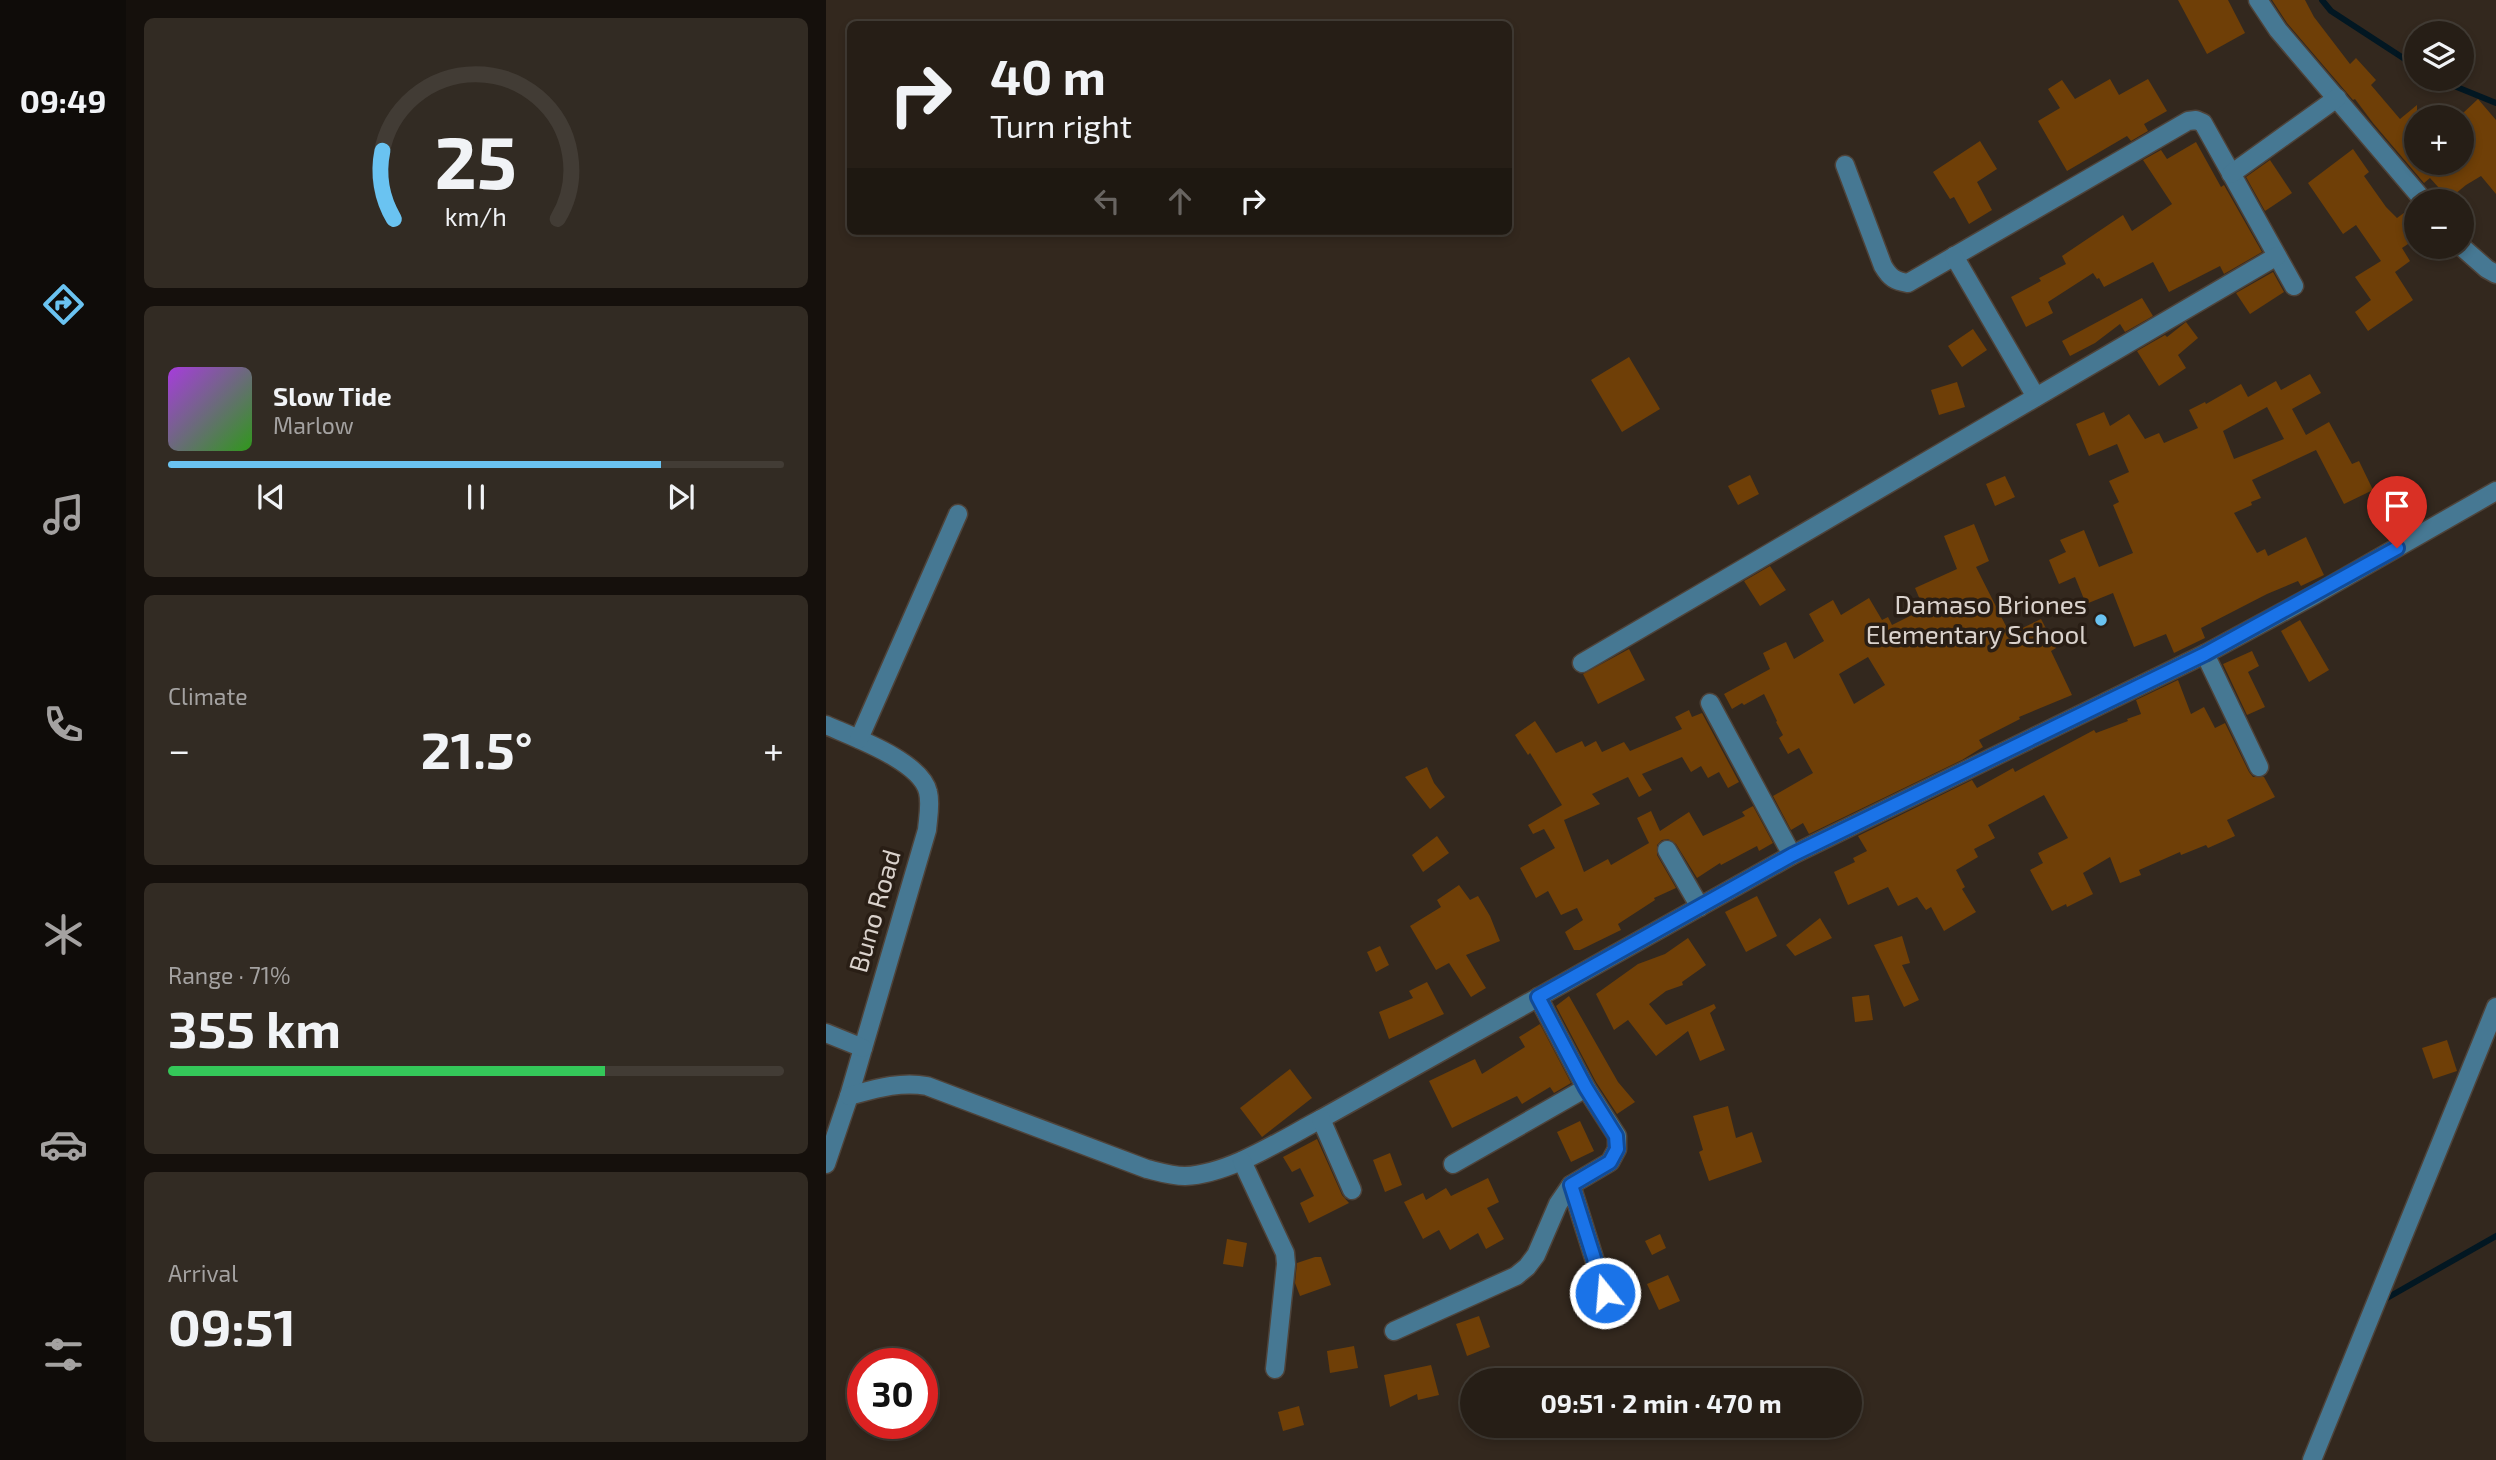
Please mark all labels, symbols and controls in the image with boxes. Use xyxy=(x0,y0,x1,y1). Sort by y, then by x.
map controls xyxy=(2404,21,2474,259)
button: layers xyxy=(2404,21,2474,91)
text: 40 m xyxy=(990,46,1106,105)
icon: right xyxy=(875,49,966,140)
text: 09:49 xyxy=(20,81,106,119)
button: + xyxy=(2404,105,2474,175)
text: Turn right xyxy=(990,106,1132,144)
text: 25 xyxy=(435,117,517,205)
icon: left xyxy=(1088,182,1126,220)
icon: ahead xyxy=(1161,182,1199,220)
icon: right xyxy=(1234,182,1272,220)
button: − xyxy=(2404,189,2474,259)
text: km/h xyxy=(445,201,507,231)
icon: directions xyxy=(39,280,88,329)
text: Slow Tide xyxy=(273,380,392,411)
text: Marlow xyxy=(273,411,354,439)
pin xyxy=(2367,476,2427,548)
icon: previous xyxy=(252,478,290,516)
icon: pause xyxy=(457,478,495,516)
icon: next xyxy=(662,478,700,516)
icon: arrive xyxy=(2378,487,2416,525)
icon: music xyxy=(39,490,88,539)
place label: Damaso Briones Elementary School xyxy=(1866,588,2087,649)
marker: Damaso Briones Elementary School xyxy=(2093,612,2109,628)
text: Climate xyxy=(168,682,248,710)
icon: phone xyxy=(39,700,88,749)
text: 21.5° xyxy=(421,717,533,779)
text: − xyxy=(168,726,190,772)
text: + xyxy=(763,726,784,772)
street label: Buno Road xyxy=(841,846,906,976)
icon: climate xyxy=(39,910,88,959)
text: Range · 71% xyxy=(168,961,290,989)
text: 355 km xyxy=(168,996,341,1058)
icon: car xyxy=(39,1120,88,1169)
position arrow xyxy=(1568,1256,1642,1330)
text: Arrival xyxy=(168,1259,238,1287)
text: 09:51 xyxy=(168,1294,296,1356)
icon: filters xyxy=(39,1330,88,1379)
speed limit sign: 30 xyxy=(847,1348,938,1439)
text: 09:51 · 2 min · 470 m xyxy=(1540,1387,1782,1418)

